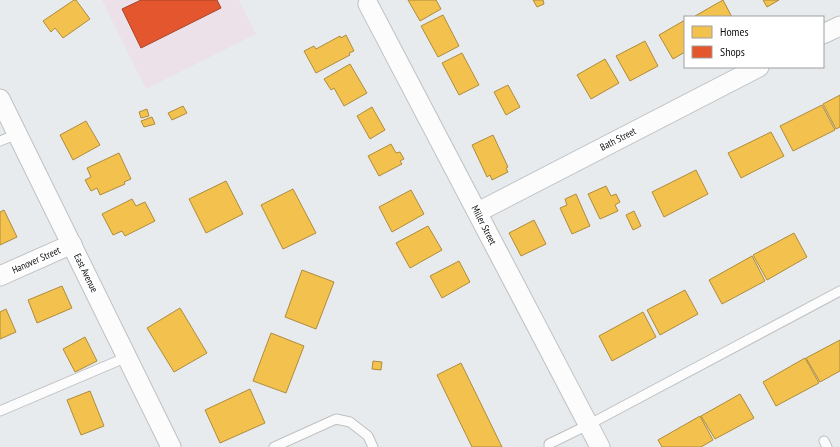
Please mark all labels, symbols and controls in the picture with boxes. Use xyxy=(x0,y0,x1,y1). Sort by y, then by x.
legend xyxy=(684,16,824,68)
text: Homes xyxy=(720,24,748,39)
text: Shops xyxy=(720,44,745,59)
street label: Bath Street xyxy=(598,124,638,154)
street label: Miller Street xyxy=(468,203,500,247)
street label: Hanover Street xyxy=(10,243,62,276)
street label: East Avenue xyxy=(71,251,101,295)

